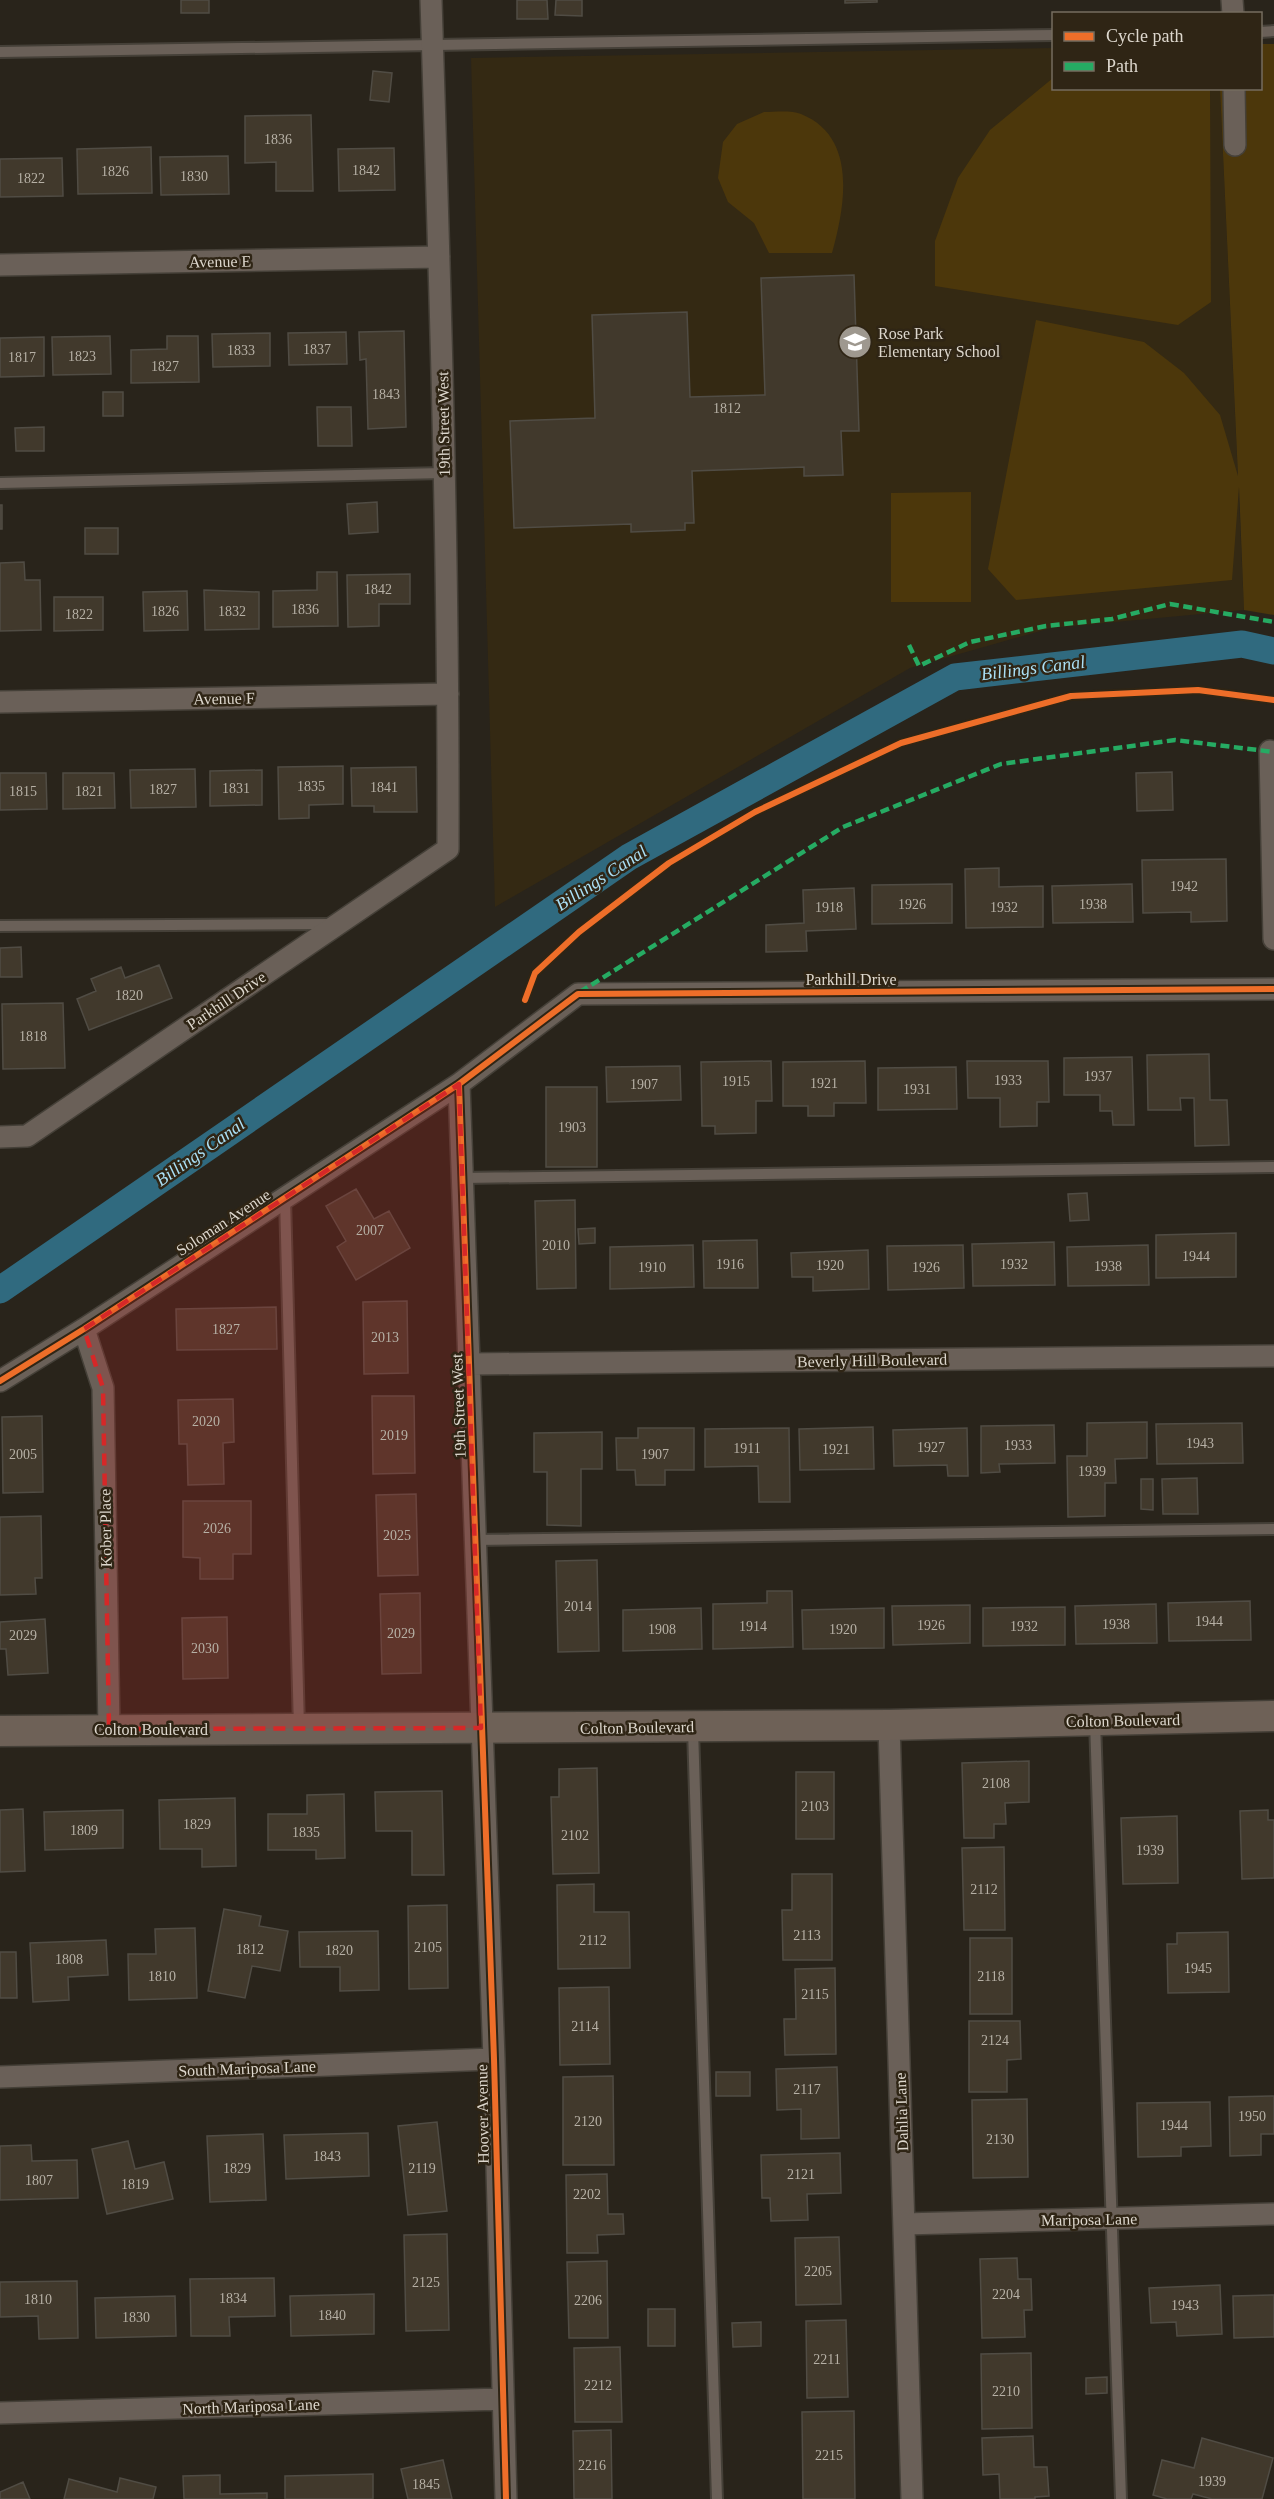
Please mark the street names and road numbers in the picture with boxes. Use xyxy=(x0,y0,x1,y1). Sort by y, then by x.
street label: Avenue E xyxy=(189,252,251,271)
street label: 19th Street West xyxy=(434,371,453,477)
street label: Avenue F xyxy=(193,689,255,708)
street label: Parkhill Drive xyxy=(184,968,269,1033)
street label: Parkhill Drive xyxy=(805,971,897,988)
street label: Soloman Avenue xyxy=(173,1186,273,1259)
street label: Beverly Hill Boulevard xyxy=(797,1351,947,1371)
street label: 19th Street West xyxy=(448,1353,469,1459)
street label: Kober Place xyxy=(96,1489,115,1567)
street label: Colton Boulevard xyxy=(1066,1711,1180,1730)
street label: Colton Boulevard xyxy=(580,1718,694,1737)
street label: Colton Boulevard xyxy=(94,1721,208,1738)
street label: South Mariposa Lane xyxy=(178,2058,316,2080)
street label: Hoover Avenue xyxy=(473,2064,492,2164)
street label: Dahlia Lane xyxy=(892,2072,911,2152)
street label: Mariposa Lane xyxy=(1041,2210,1137,2230)
street label: North Mariposa Lane xyxy=(182,2396,320,2418)

